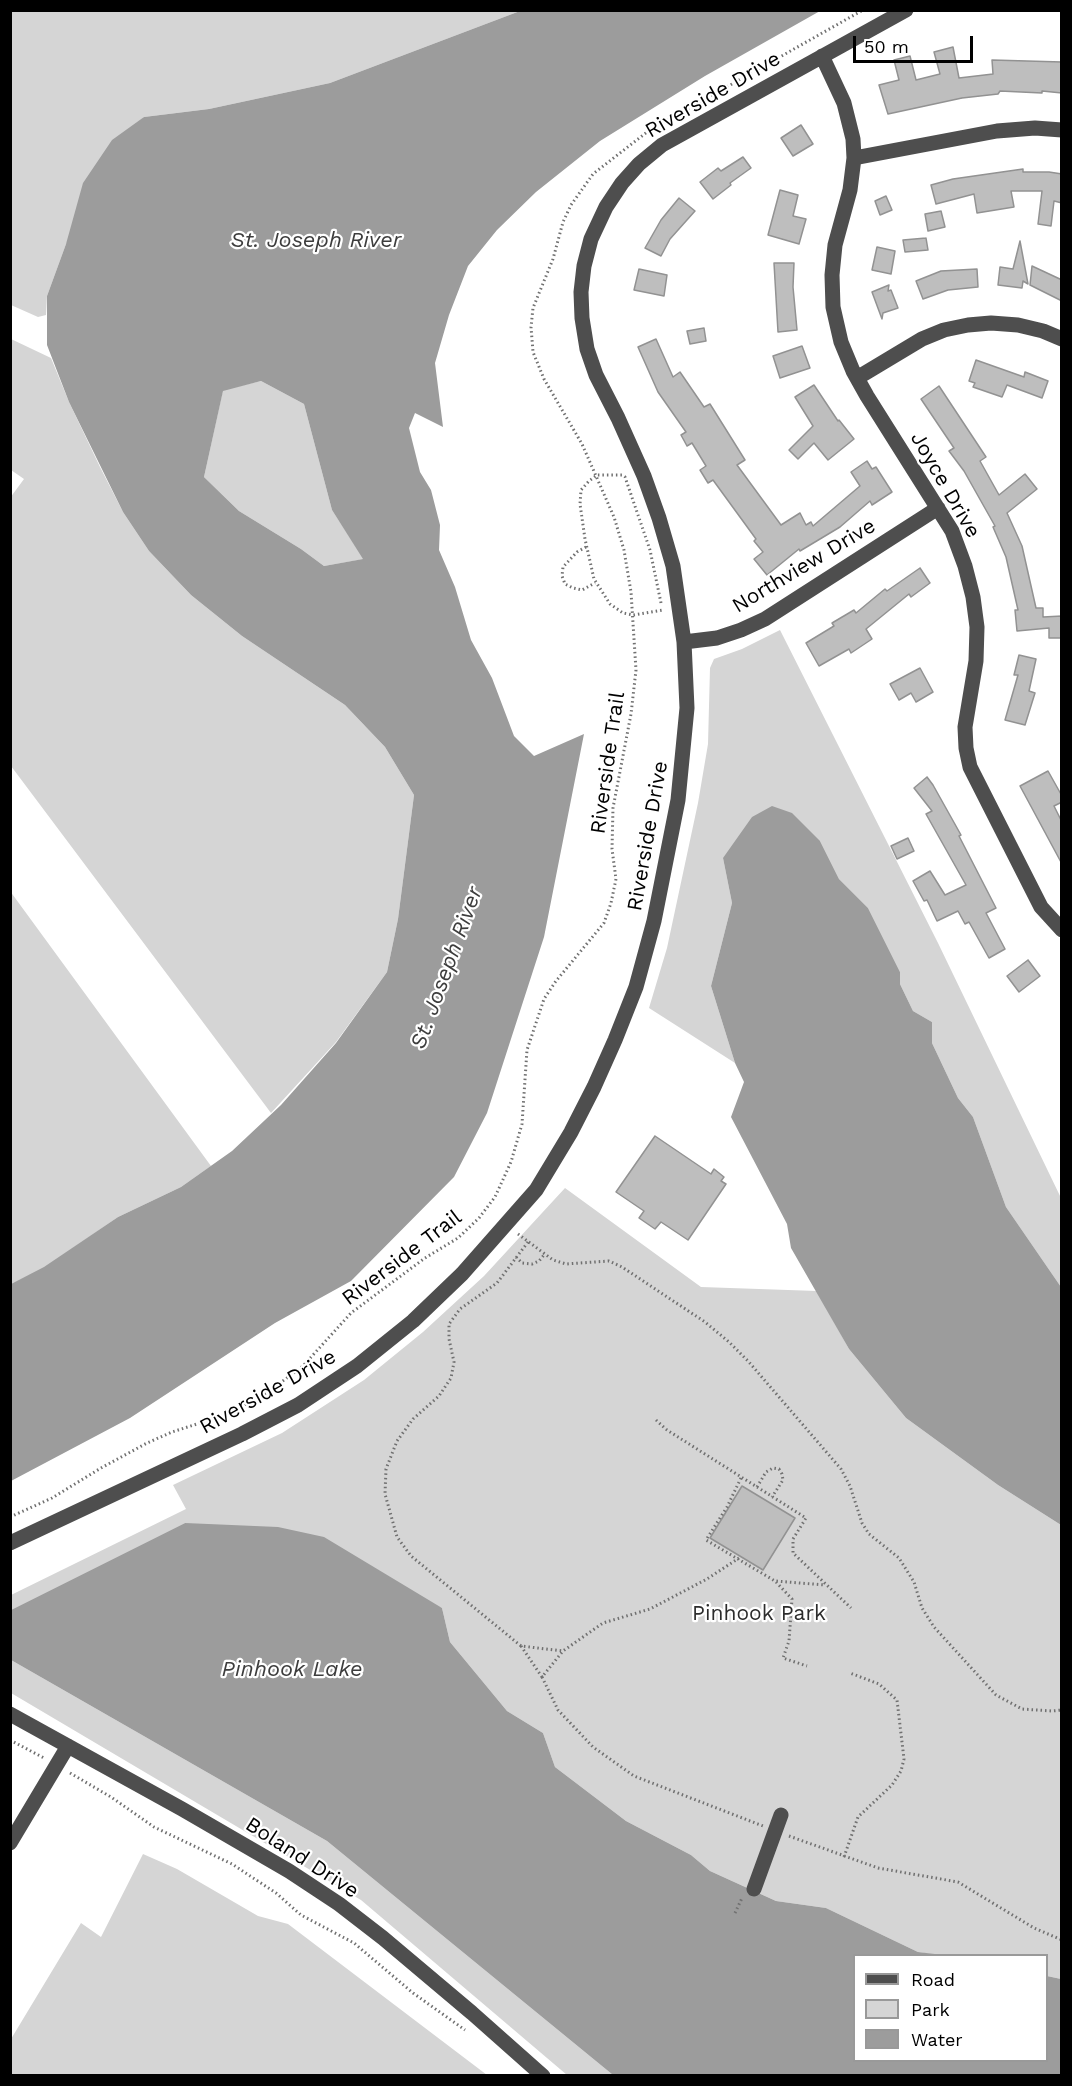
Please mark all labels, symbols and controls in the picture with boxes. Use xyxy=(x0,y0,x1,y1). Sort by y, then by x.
scale bar xyxy=(856,24,976,62)
text: 50 m xyxy=(864,36,909,57)
street label: Riverside Drive xyxy=(641,46,785,144)
water label: St. Joseph River xyxy=(231,228,401,254)
street label: Joyce Drive xyxy=(905,428,985,542)
street label: Northview Drive xyxy=(728,513,880,619)
street label: Riverside Trail xyxy=(586,690,630,836)
street label: Riverside Drive xyxy=(622,759,674,913)
water label: St. Joseph River xyxy=(405,883,489,1053)
street label: Riverside Trail xyxy=(337,1205,467,1311)
street label: Riverside Drive xyxy=(195,1344,341,1440)
park label: Pinhook Park xyxy=(692,1601,826,1627)
water label: Pinhook Lake xyxy=(221,1657,363,1683)
street label: Boland Drive xyxy=(241,1812,363,1904)
legend xyxy=(853,1954,1048,2062)
text: Road xyxy=(911,1969,955,1990)
text: Park xyxy=(911,1999,950,2020)
text: Water xyxy=(911,2029,963,2050)

